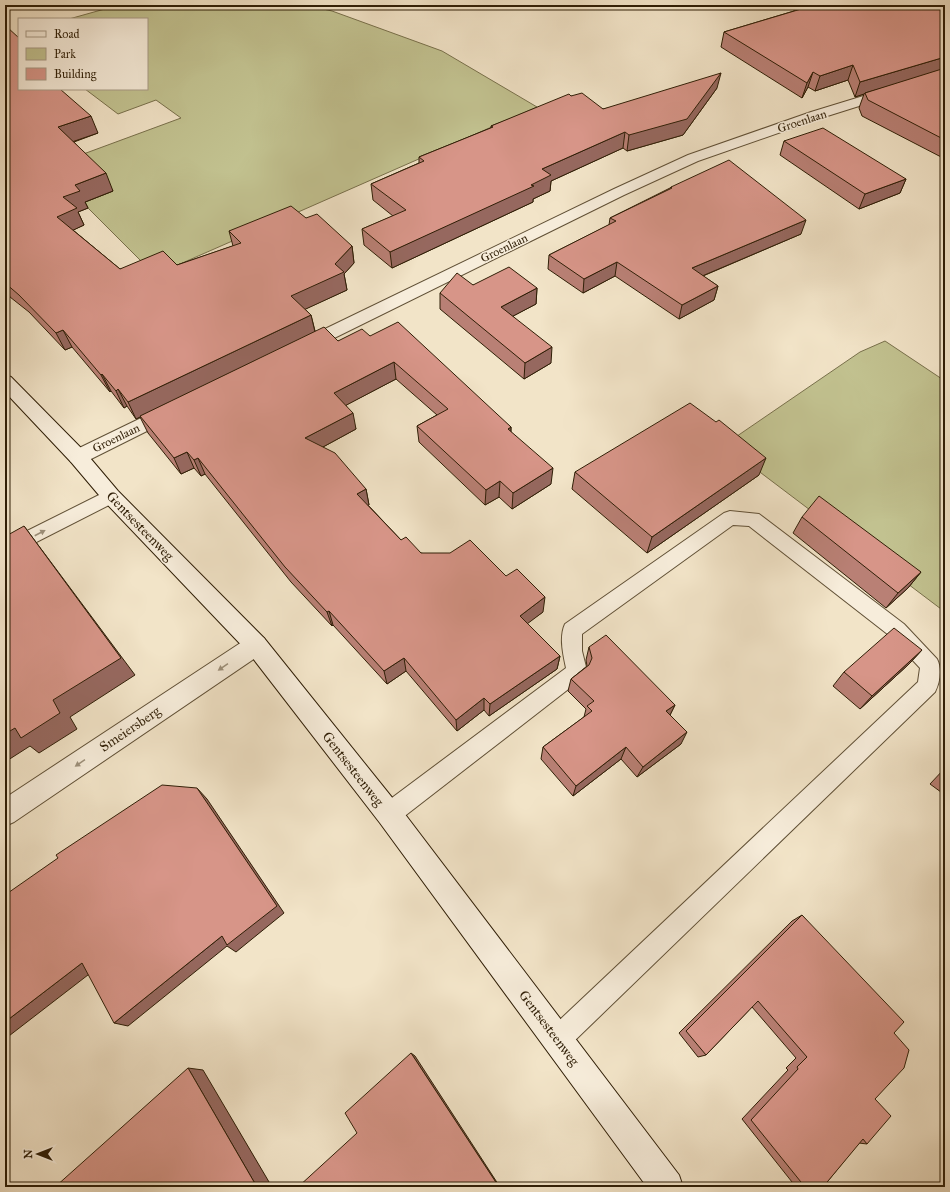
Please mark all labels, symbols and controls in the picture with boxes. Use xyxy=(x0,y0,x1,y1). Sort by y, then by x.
legend xyxy=(18,18,148,90)
text: Road xyxy=(54,27,80,41)
text: Park xyxy=(54,47,76,61)
text: Building xyxy=(54,67,97,82)
street label: Groenlaan xyxy=(776,106,829,135)
street label: Groenlaan xyxy=(478,230,530,265)
street label: Groenlaan xyxy=(90,420,142,455)
street label: Gentsesteenweg xyxy=(103,488,178,565)
one-way arrow xyxy=(34,530,45,536)
one-way arrow xyxy=(218,663,229,671)
street label: Smeiersberg xyxy=(96,702,164,756)
street label: Gentsesteenweg xyxy=(319,728,388,810)
one-way arrow xyxy=(75,759,86,767)
street label: Gentsesteenweg xyxy=(515,987,583,1069)
north arrow xyxy=(18,1134,58,1174)
text: N xyxy=(22,1149,35,1159)

